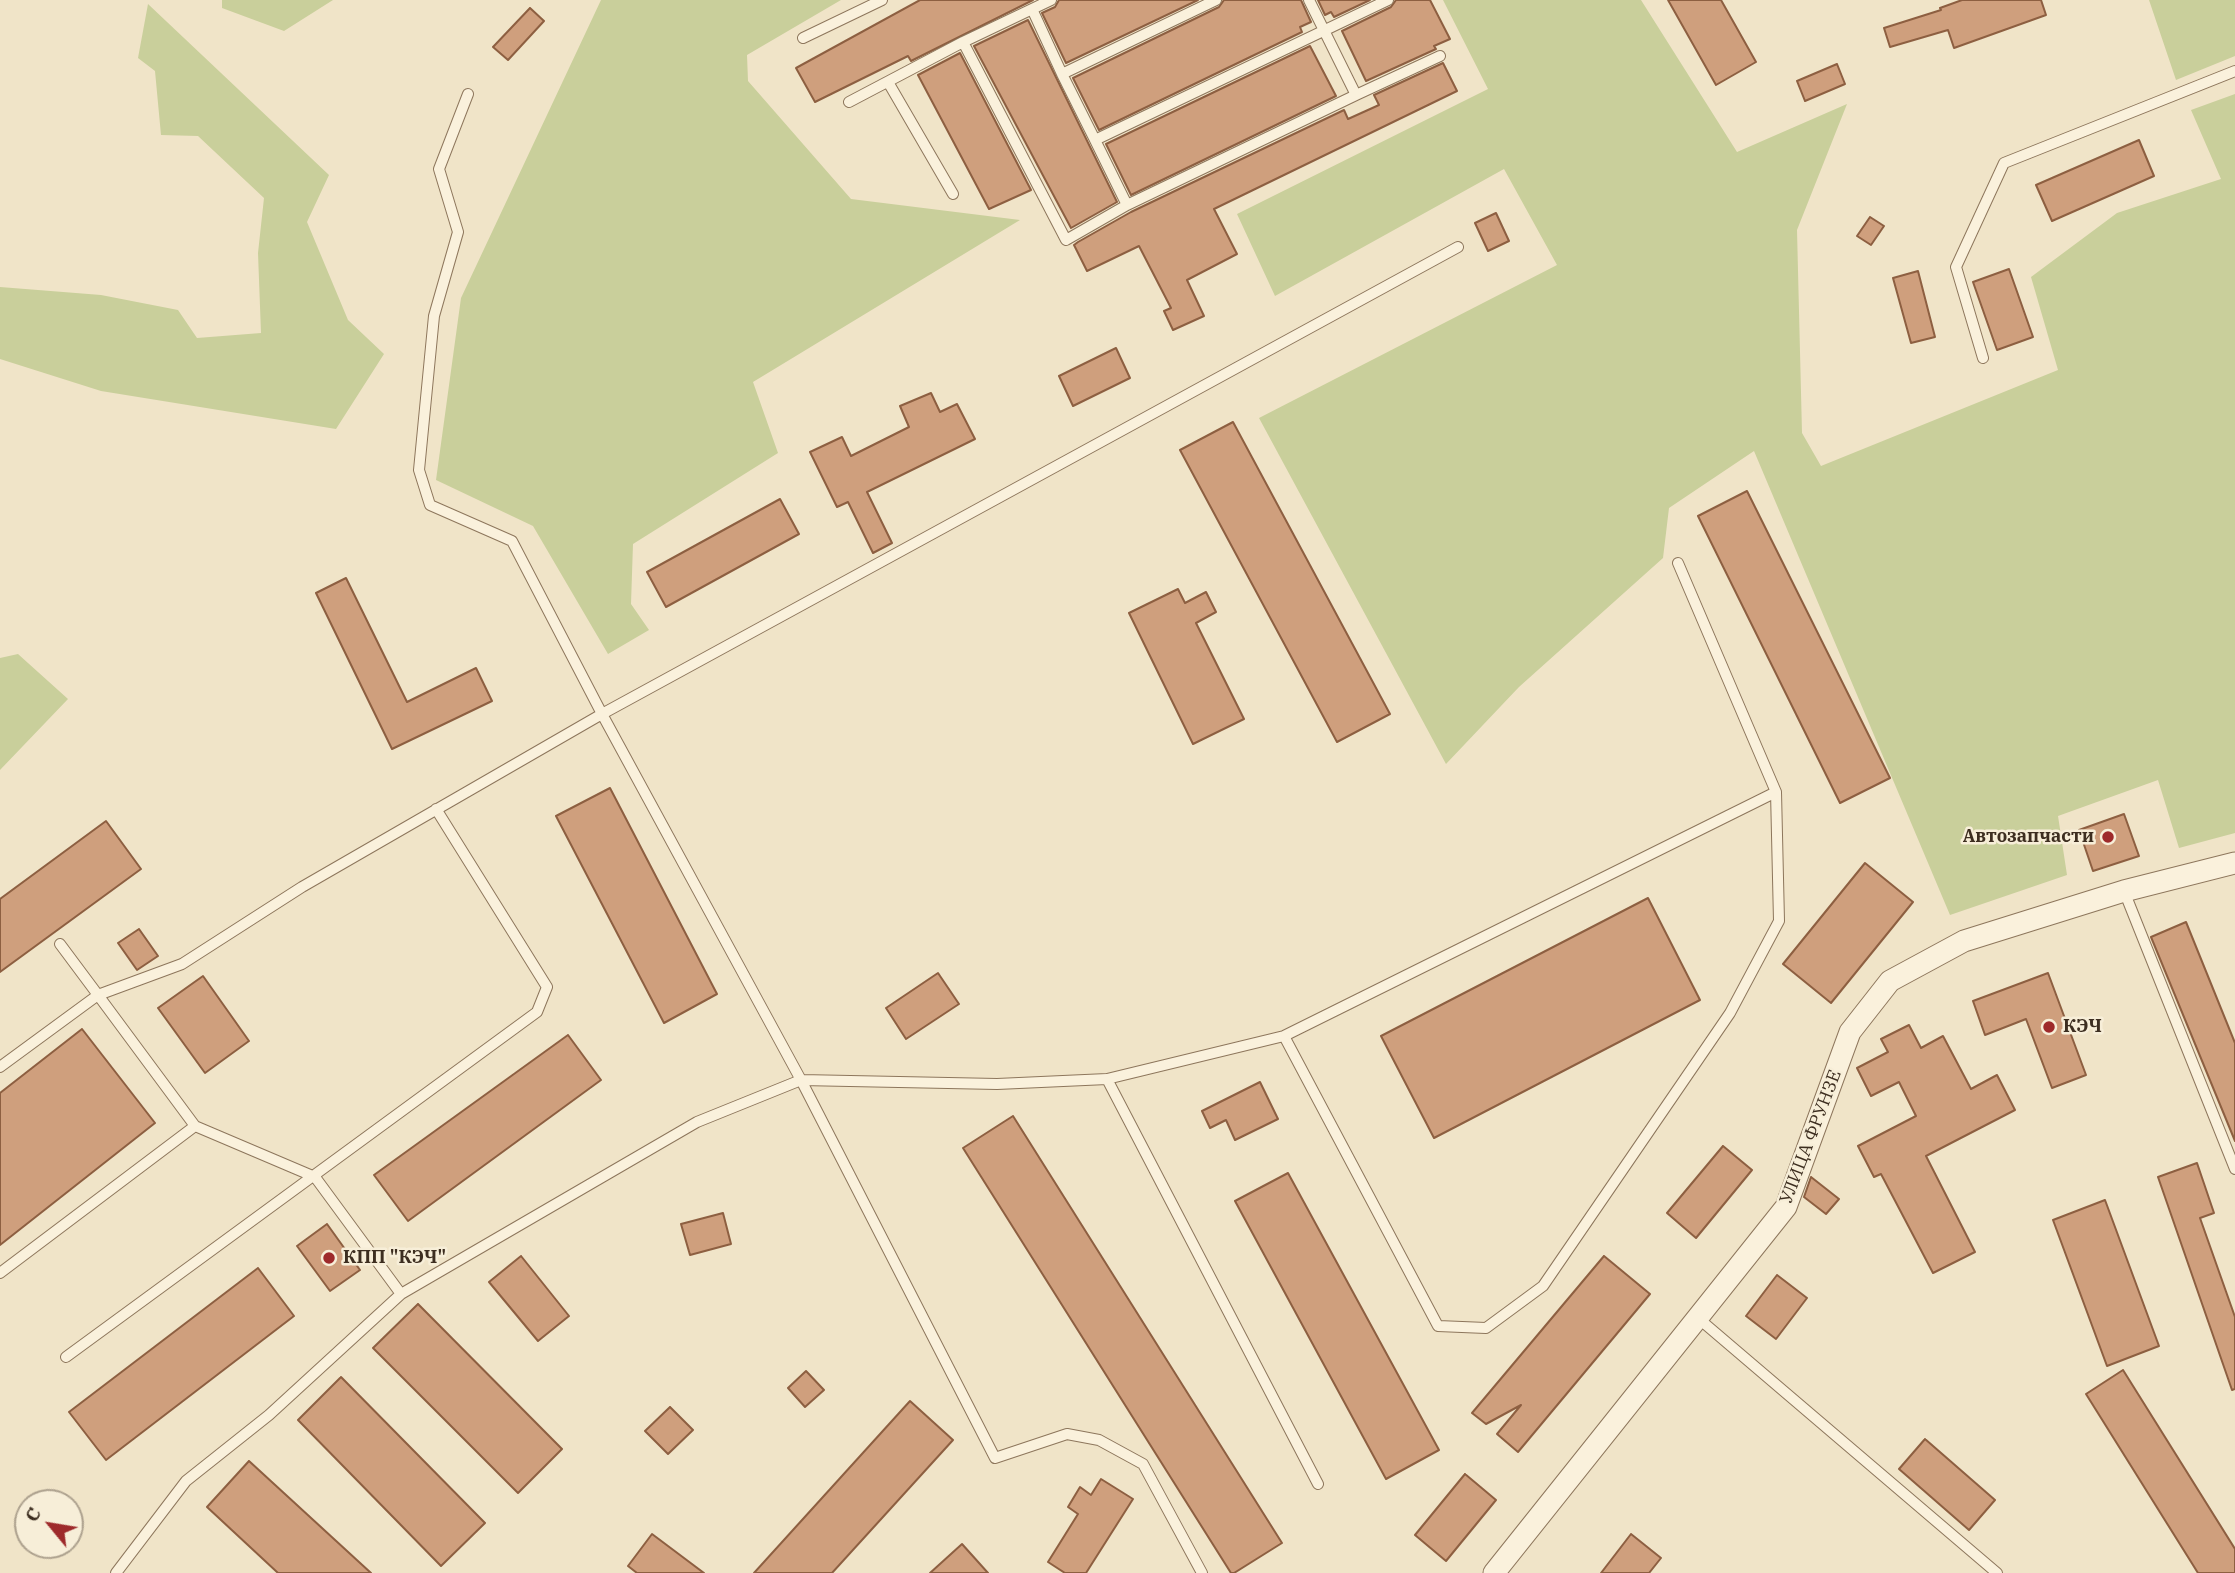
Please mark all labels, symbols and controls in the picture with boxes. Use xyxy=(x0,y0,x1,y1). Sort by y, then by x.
place label: Автозапчасти xyxy=(1963,826,2094,848)
marker: Автозапчасти xyxy=(2100,829,2116,845)
place label: КЭЧ xyxy=(2063,1016,2102,1038)
marker: КЭЧ xyxy=(2041,1019,2057,1035)
street label: УЛИЦА ФРУНЗЕ xyxy=(1776,1067,1846,1207)
place label: КПП "КЭЧ" xyxy=(343,1247,446,1269)
marker: КПП "КЭЧ" xyxy=(321,1250,337,1266)
north arrow xyxy=(14,1489,84,1559)
text: С xyxy=(19,1503,46,1526)

